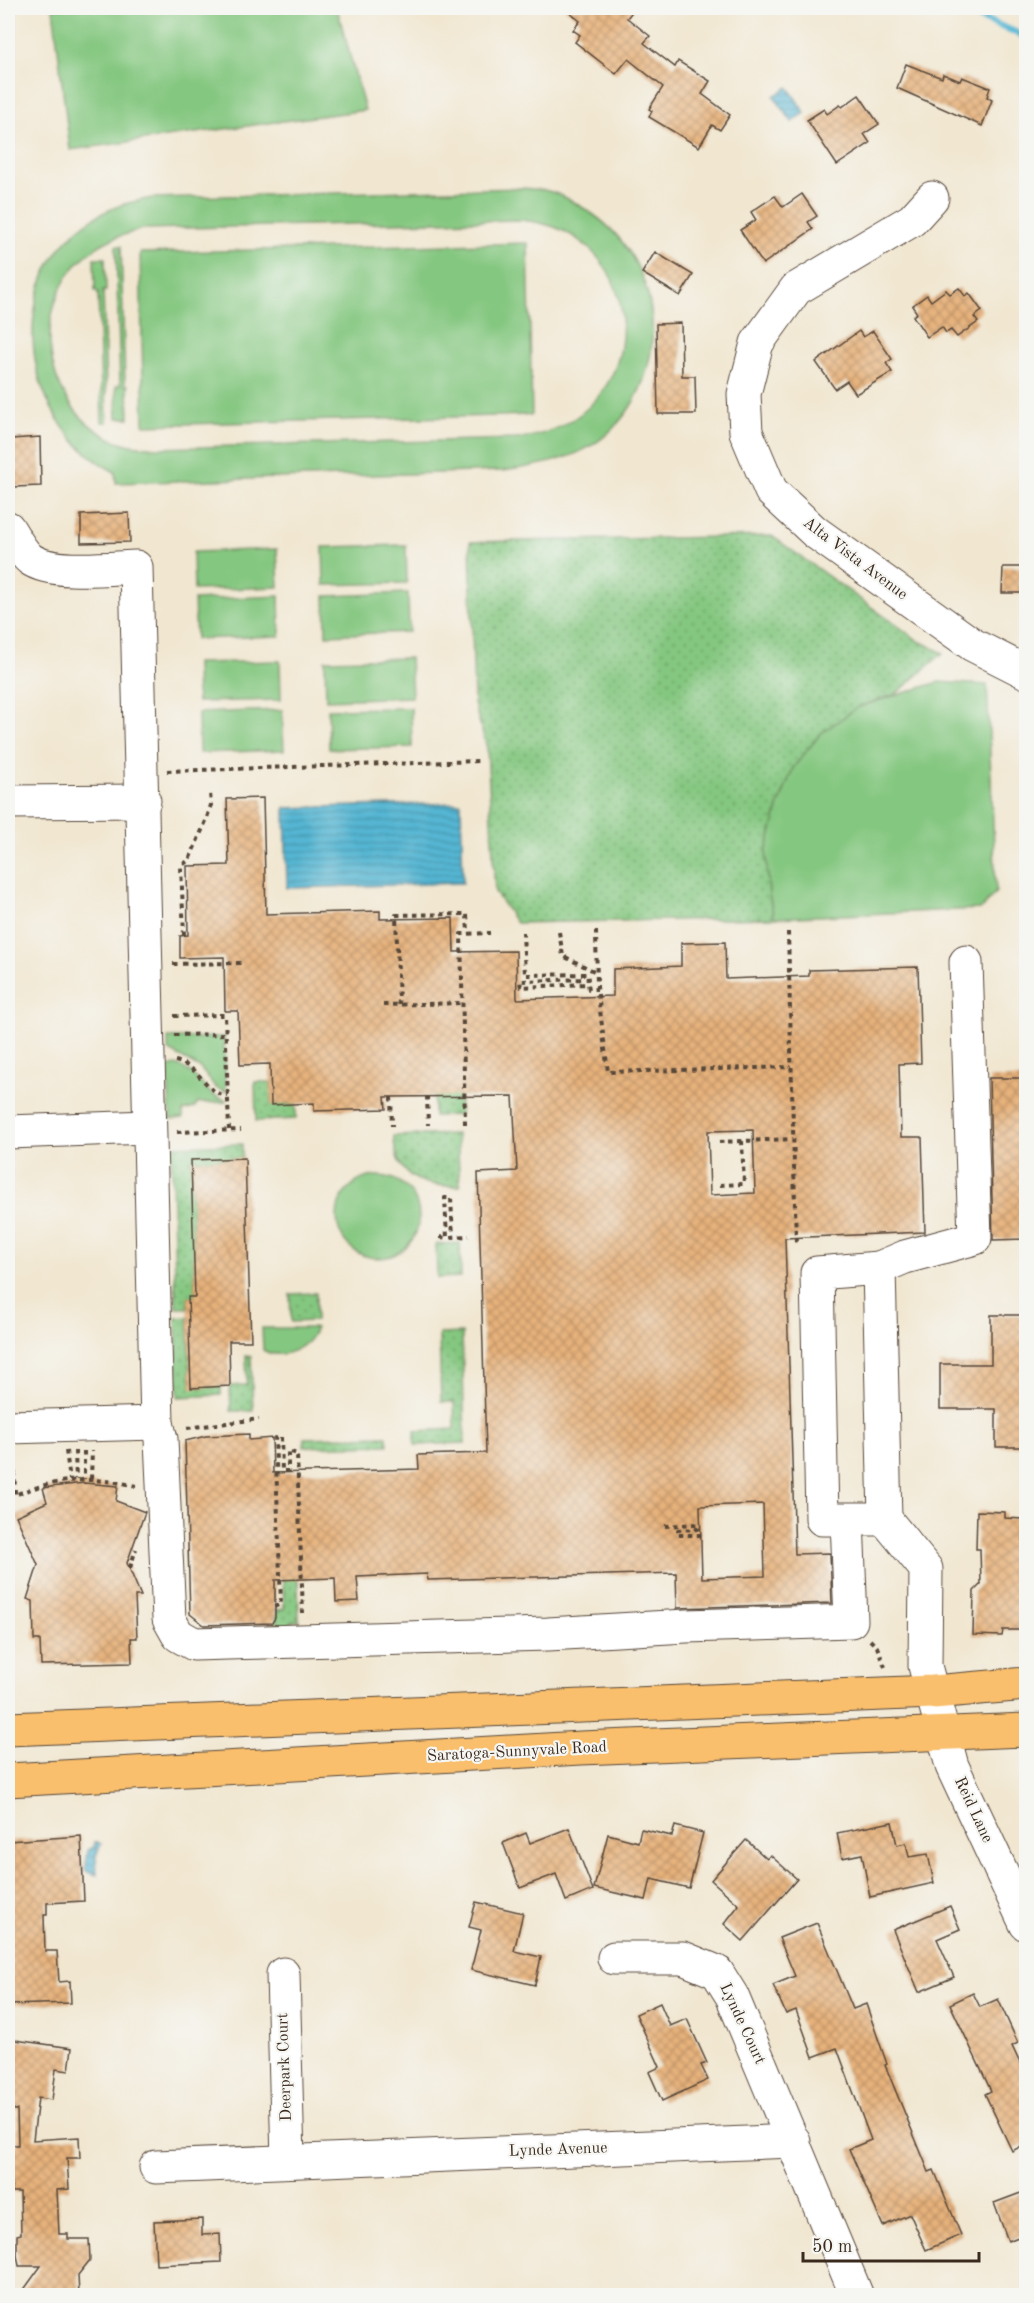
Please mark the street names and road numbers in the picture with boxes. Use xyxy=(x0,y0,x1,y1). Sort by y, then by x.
street label: Alta Vista Avenue xyxy=(800,515,910,603)
street label: Saratoga-Sunnyvale Road xyxy=(427,1739,607,1765)
street label: Reid Lane xyxy=(951,1775,995,1845)
street label: Lynde Court xyxy=(716,1981,768,2067)
street label: Deerpark Court xyxy=(275,2012,295,2122)
street label: Lynde Avenue xyxy=(508,2140,608,2160)

